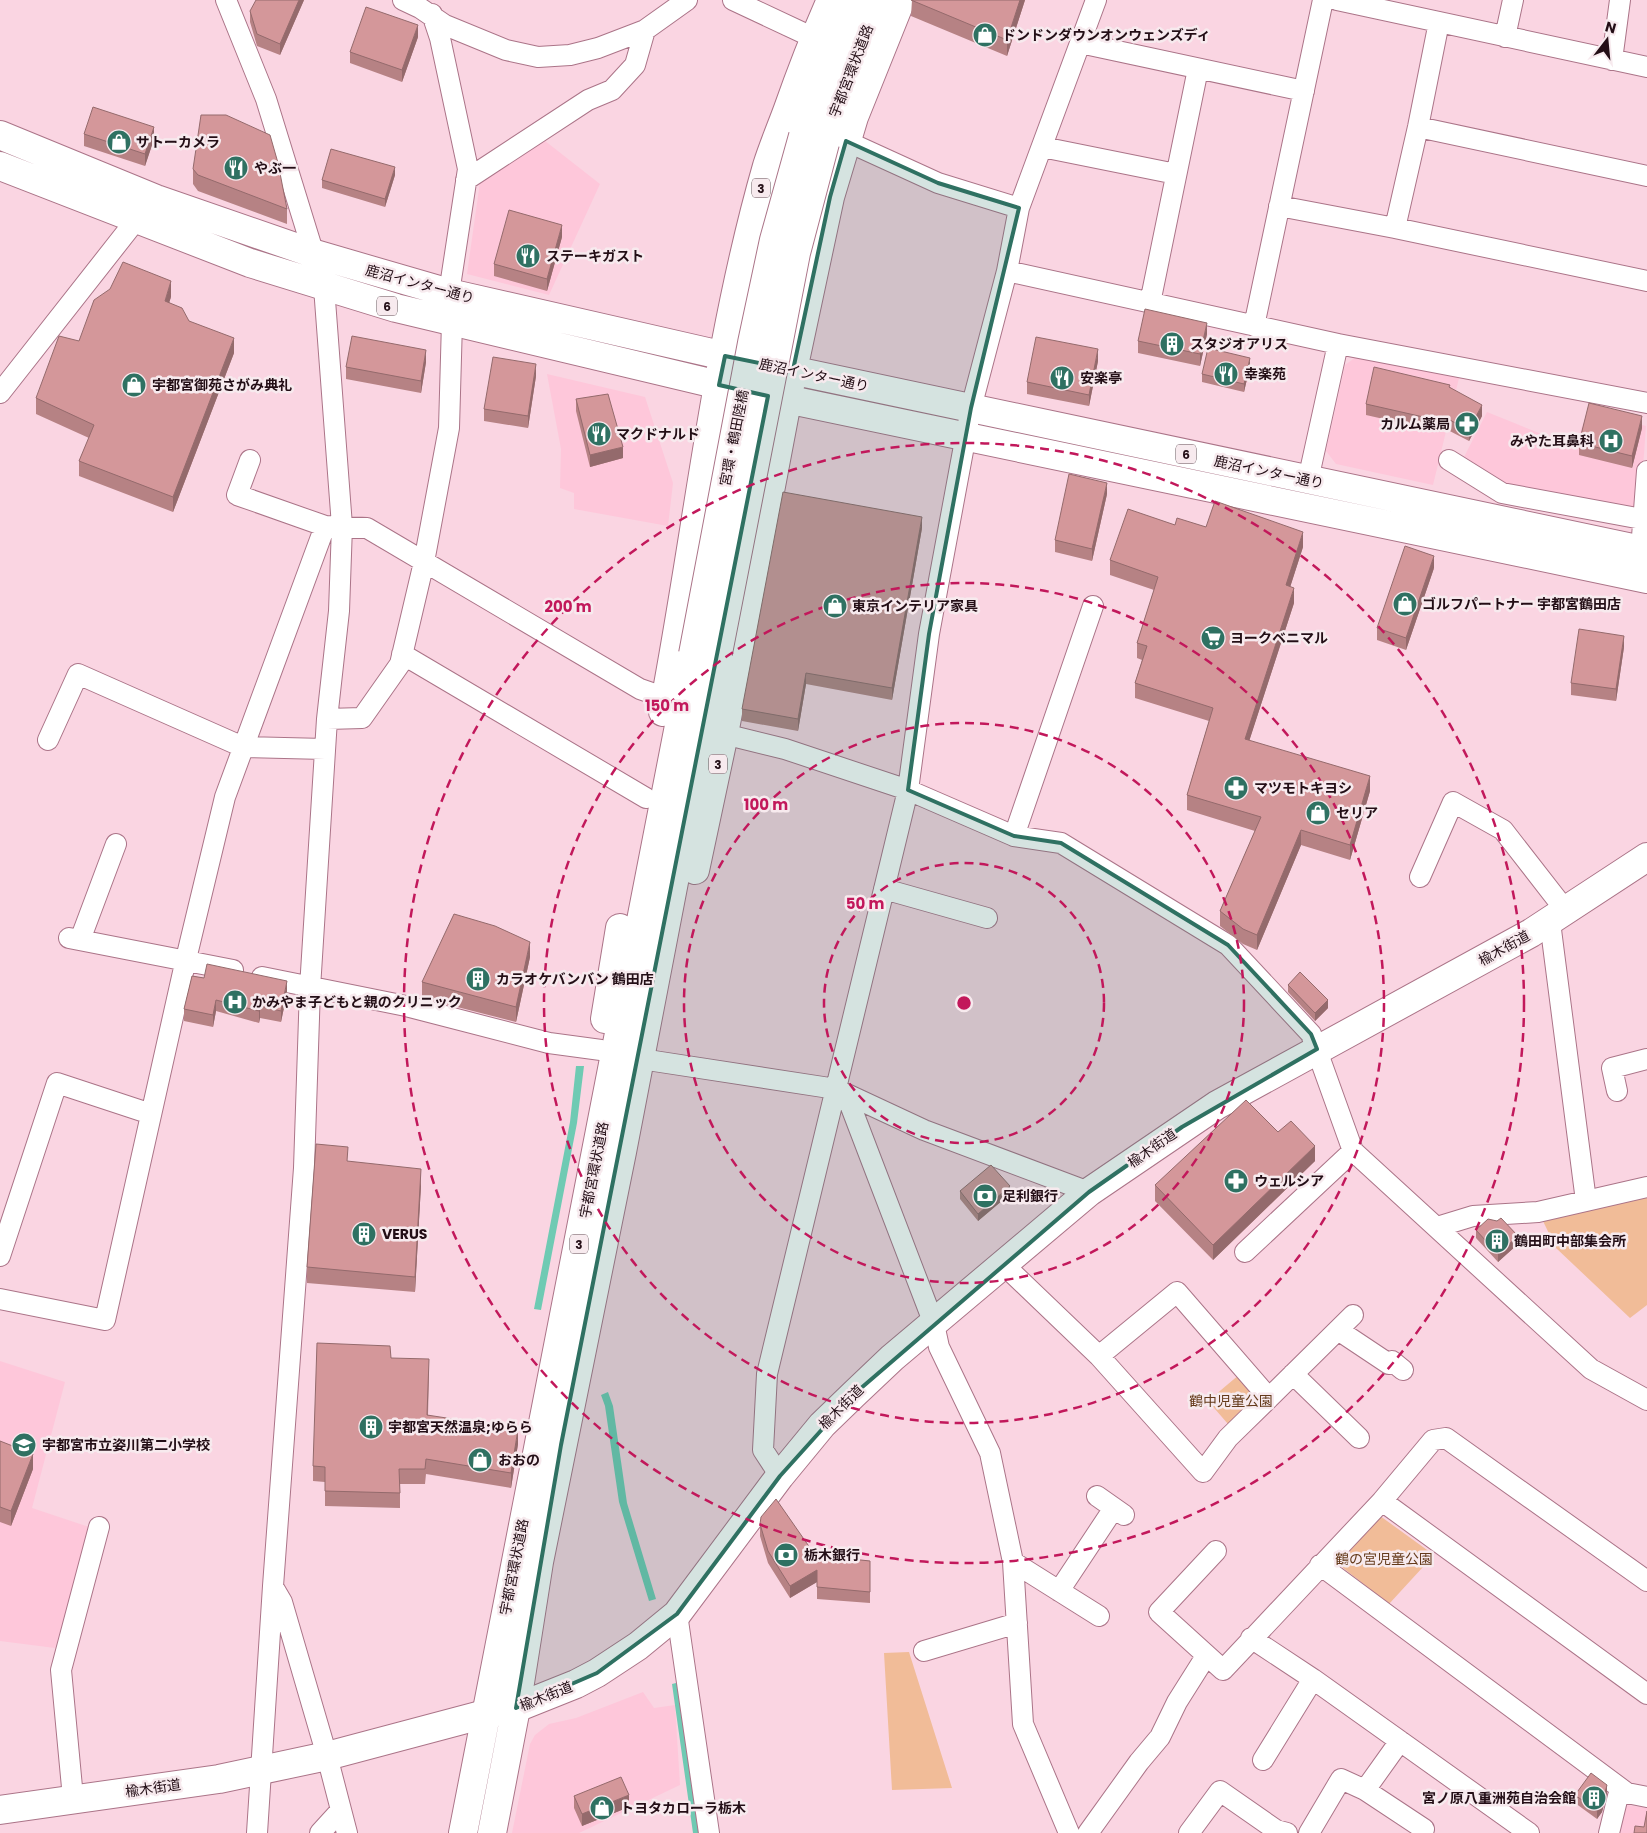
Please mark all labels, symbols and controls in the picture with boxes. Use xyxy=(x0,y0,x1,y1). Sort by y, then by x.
north arrow xyxy=(1582,15,1632,65)
text: N xyxy=(1603,16,1618,39)
street label: 宇都宮環状道路 xyxy=(824,22,878,120)
shop icon: ドンドンダウンオンウェンズディ xyxy=(972,22,998,48)
place label: ドンドンダウンオンウェンズディ xyxy=(1002,25,1211,45)
shop icon: サトーカメラ xyxy=(106,129,132,155)
place label: サトーカメラ xyxy=(136,132,220,152)
restaurant icon: やぶ一 xyxy=(223,155,249,181)
place label: やぶ一 xyxy=(254,158,296,178)
road number: 3 xyxy=(752,178,770,198)
restaurant icon: ステーキガスト xyxy=(515,243,541,269)
place label: ステーキガスト xyxy=(546,246,644,266)
street label: 鹿沼インター通り xyxy=(363,260,477,308)
road number: 6 xyxy=(377,296,397,316)
building icon: スタジオアリス xyxy=(1159,331,1185,357)
place label: スタジオアリス xyxy=(1190,334,1288,354)
street label: 鹿沼インター通り xyxy=(757,354,871,396)
restaurant icon: 幸楽苑 xyxy=(1213,361,1239,387)
place label: 幸楽苑 xyxy=(1244,364,1286,384)
restaurant icon: 安楽亭 xyxy=(1049,365,1075,391)
place label: 安楽亭 xyxy=(1080,368,1122,388)
shop icon: 宇都宮御苑さがみ典礼 xyxy=(121,372,147,398)
place label: 宇都宮御苑さがみ典礼 xyxy=(152,375,292,395)
street label: 宮環・鶴田陸橋 xyxy=(715,388,753,488)
pharmacy icon: カルム薬局 xyxy=(1454,411,1480,437)
place label: カルム薬局 xyxy=(1380,414,1450,434)
restaurant icon: マクドナルド xyxy=(586,421,612,447)
place label: マクドナルド xyxy=(616,424,700,444)
hospital icon: みやた耳鼻科 xyxy=(1598,428,1624,454)
place label: みやた耳鼻科 xyxy=(1510,431,1594,451)
road number: 6 xyxy=(1176,444,1196,464)
street label: 鹿沼インター通り xyxy=(1212,451,1326,493)
shop icon: ゴルフパートナー 宇都宮鶴田店 xyxy=(1392,591,1418,617)
shop icon: 東京インテリア家具 xyxy=(822,593,848,619)
place label: ゴルフパートナー 宇都宮鶴田店 xyxy=(1422,594,1621,614)
text: 200 m xyxy=(544,596,592,617)
place label: 東京インテリア家具 xyxy=(852,596,978,616)
supermarket icon: ヨークベニマル xyxy=(1200,625,1226,651)
place label: ヨークベニマル xyxy=(1230,628,1328,648)
text: 150 m xyxy=(645,695,689,716)
road number: 3 xyxy=(709,754,727,774)
pharmacy icon: マツモトキヨシ xyxy=(1223,775,1249,801)
place label: マツモトキヨシ xyxy=(1254,778,1352,798)
text: 100 m xyxy=(744,794,788,815)
shop icon: セリア xyxy=(1305,800,1331,826)
place label: セリア xyxy=(1336,803,1378,823)
text: 50 m xyxy=(846,893,884,914)
street label: 楡木街道 xyxy=(1475,926,1533,970)
building icon: カラオケバンバン 鶴田店 xyxy=(465,966,491,992)
place label: カラオケバンバン 鶴田店 xyxy=(496,969,654,989)
hospital icon: かみやま子どもと親のクリニック xyxy=(222,989,248,1015)
place label: かみやま子どもと親のクリニック xyxy=(252,992,462,1012)
centre of rings xyxy=(955,994,973,1012)
street label: 宇都宮環状道路 xyxy=(575,1120,613,1220)
street label: 楡木街道 xyxy=(1123,1124,1181,1172)
pharmacy icon: ウェルシア xyxy=(1223,1168,1249,1194)
place label: ウェルシア xyxy=(1254,1171,1324,1191)
bank icon: 足利銀行 xyxy=(972,1183,998,1209)
place label: 足利銀行 xyxy=(1002,1186,1058,1206)
building icon: VERUS xyxy=(351,1221,377,1247)
place label: VERUS xyxy=(382,1224,428,1244)
building icon: 鶴田町中部集会所 xyxy=(1484,1228,1510,1254)
place label: 鶴田町中部集会所 xyxy=(1514,1231,1626,1251)
road number: 3 xyxy=(570,1234,588,1254)
street label: 楡木街道 xyxy=(814,1380,868,1434)
park label: 鶴中児童公園 xyxy=(1189,1391,1273,1411)
building icon: 宇都宮天然温泉;ゆらら xyxy=(358,1414,384,1440)
place label: 宇都宮天然温泉;ゆらら xyxy=(388,1417,533,1437)
school or university icon: 宇都宮市立姿川第二小学校 xyxy=(11,1432,37,1458)
place label: 宇都宮市立姿川第二小学校 xyxy=(42,1435,210,1455)
shop icon: おおの xyxy=(467,1447,493,1473)
place label: おおの xyxy=(498,1450,540,1470)
street label: 宇都宮環状道路 xyxy=(495,1517,533,1617)
bank icon: 栃木銀行 xyxy=(773,1542,799,1568)
place label: 栃木銀行 xyxy=(804,1545,860,1565)
park label: 鶴の宮児童公園 xyxy=(1335,1549,1433,1569)
street label: 楡木街道 xyxy=(516,1676,576,1716)
street label: 楡木街道 xyxy=(124,1774,182,1802)
building icon: 宮ノ原八重洲苑自治会館 xyxy=(1581,1785,1607,1811)
place label: 宮ノ原八重洲苑自治会館 xyxy=(1422,1788,1576,1808)
shop icon: トヨタカローラ栃木 xyxy=(589,1795,615,1821)
place label: トヨタカローラ栃木 xyxy=(620,1798,746,1818)

